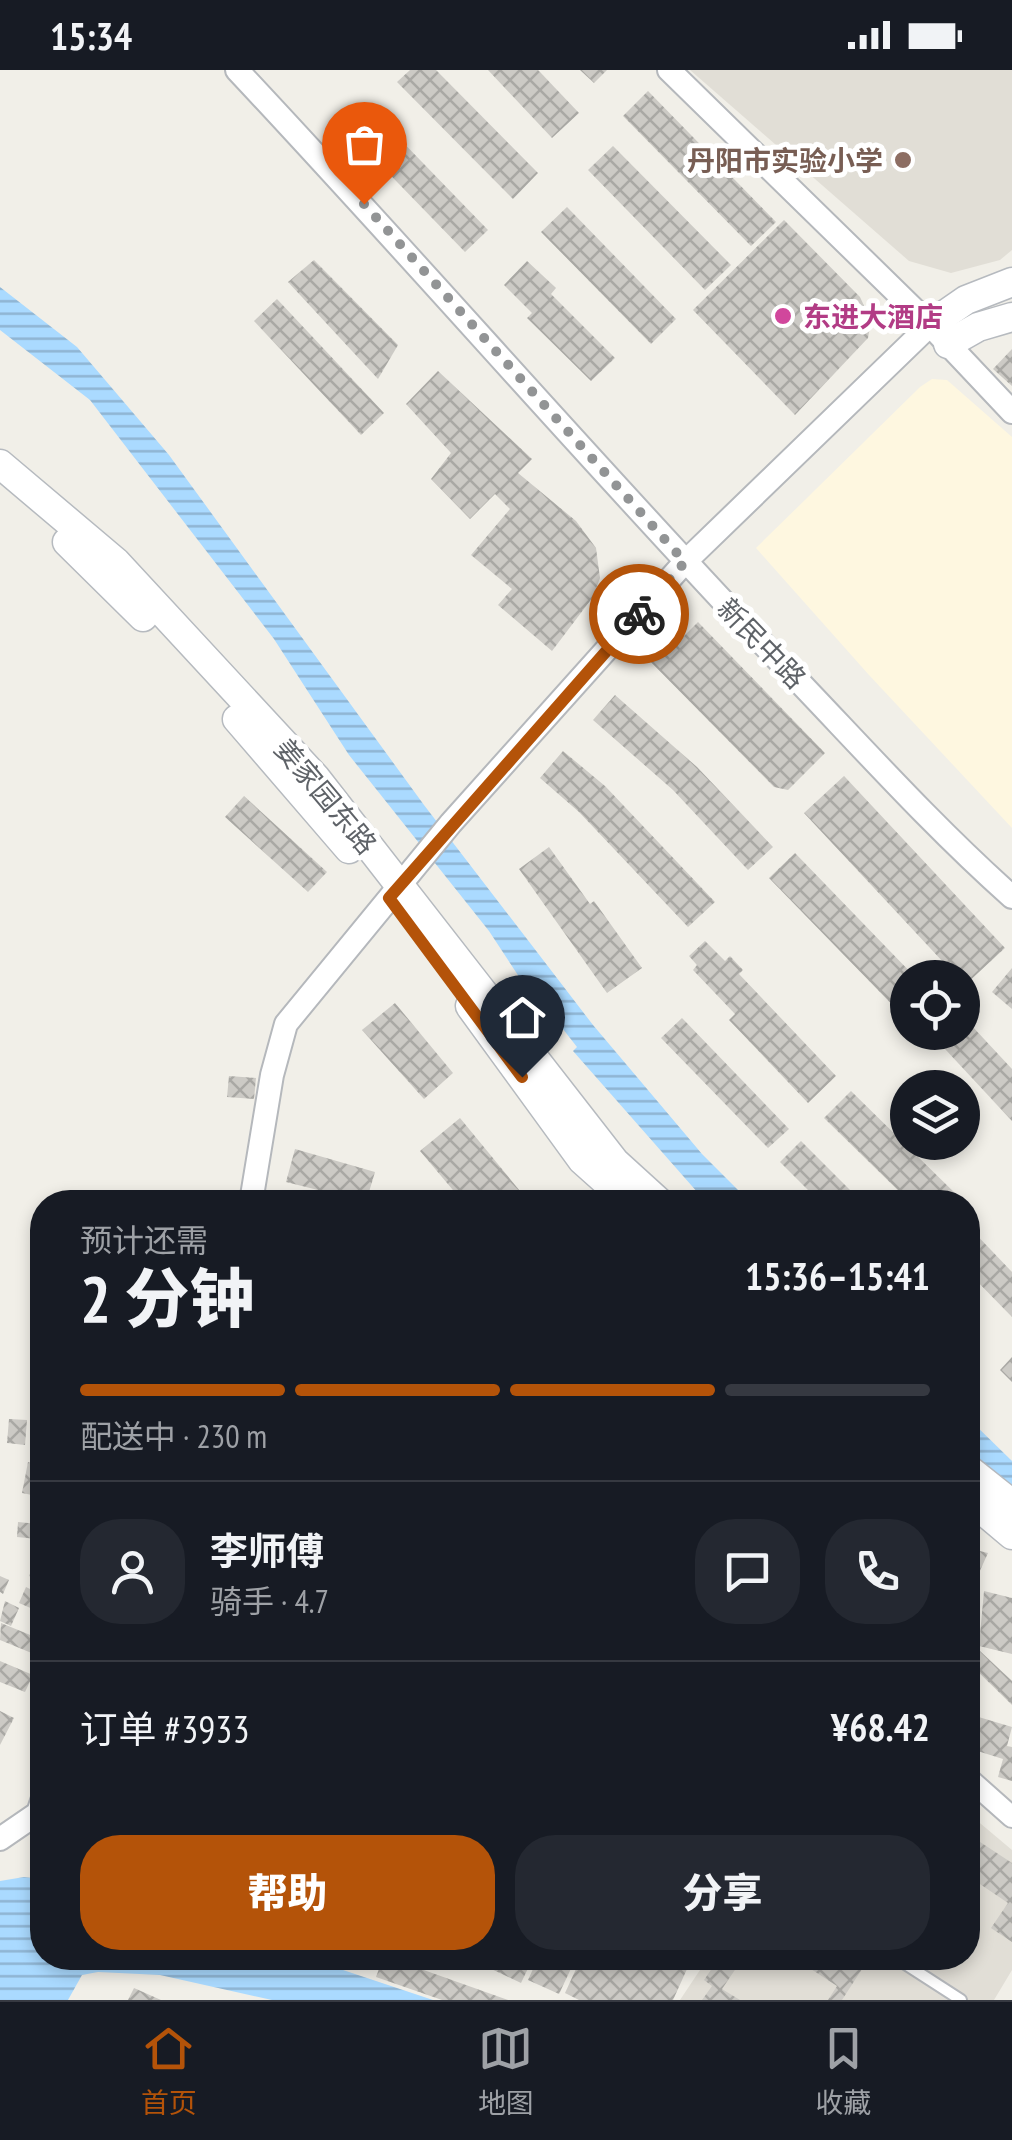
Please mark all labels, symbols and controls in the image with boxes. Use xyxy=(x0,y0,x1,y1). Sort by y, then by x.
text: 15:34 xyxy=(50,11,132,60)
pin xyxy=(322,102,407,205)
icon: bag xyxy=(337,117,392,172)
place label: 丹阳市实验小学 xyxy=(687,142,883,179)
marker: 丹阳市实验小学 xyxy=(892,149,914,171)
place label: 东进大酒店 xyxy=(803,298,943,335)
marker: 东进大酒店 xyxy=(772,305,794,327)
courier xyxy=(589,564,689,664)
icon: bike xyxy=(612,587,667,642)
street label: 新民中路 xyxy=(710,590,814,696)
street label: 姜家园东路 xyxy=(267,730,385,862)
map controls xyxy=(890,960,980,1160)
button: locate xyxy=(890,960,980,1050)
pin xyxy=(480,975,565,1078)
icon: home xyxy=(495,990,550,1045)
button: layers xyxy=(890,1070,980,1160)
text: 预计还需 xyxy=(80,1219,208,1261)
text: 15:36–15:41 xyxy=(745,1251,930,1300)
text: 2 分钟 xyxy=(80,1256,254,1340)
text: 配送中 · 230 m xyxy=(80,1415,267,1457)
button: person xyxy=(80,1519,185,1624)
button: chat xyxy=(695,1519,800,1624)
button: phone xyxy=(825,1519,930,1624)
text: 李师傅 xyxy=(210,1526,324,1575)
text: 骑手 · 4.7 xyxy=(210,1580,329,1622)
text: ¥68.42 xyxy=(831,1702,930,1751)
text: 订单 #3933 xyxy=(80,1704,250,1753)
button: 帮助 xyxy=(80,1835,495,1950)
button: 分享 xyxy=(515,1835,930,1950)
tab: 首页 xyxy=(141,2021,197,2121)
tab: 地图 xyxy=(478,2021,534,2121)
tab: 收藏 xyxy=(815,2021,871,2121)

